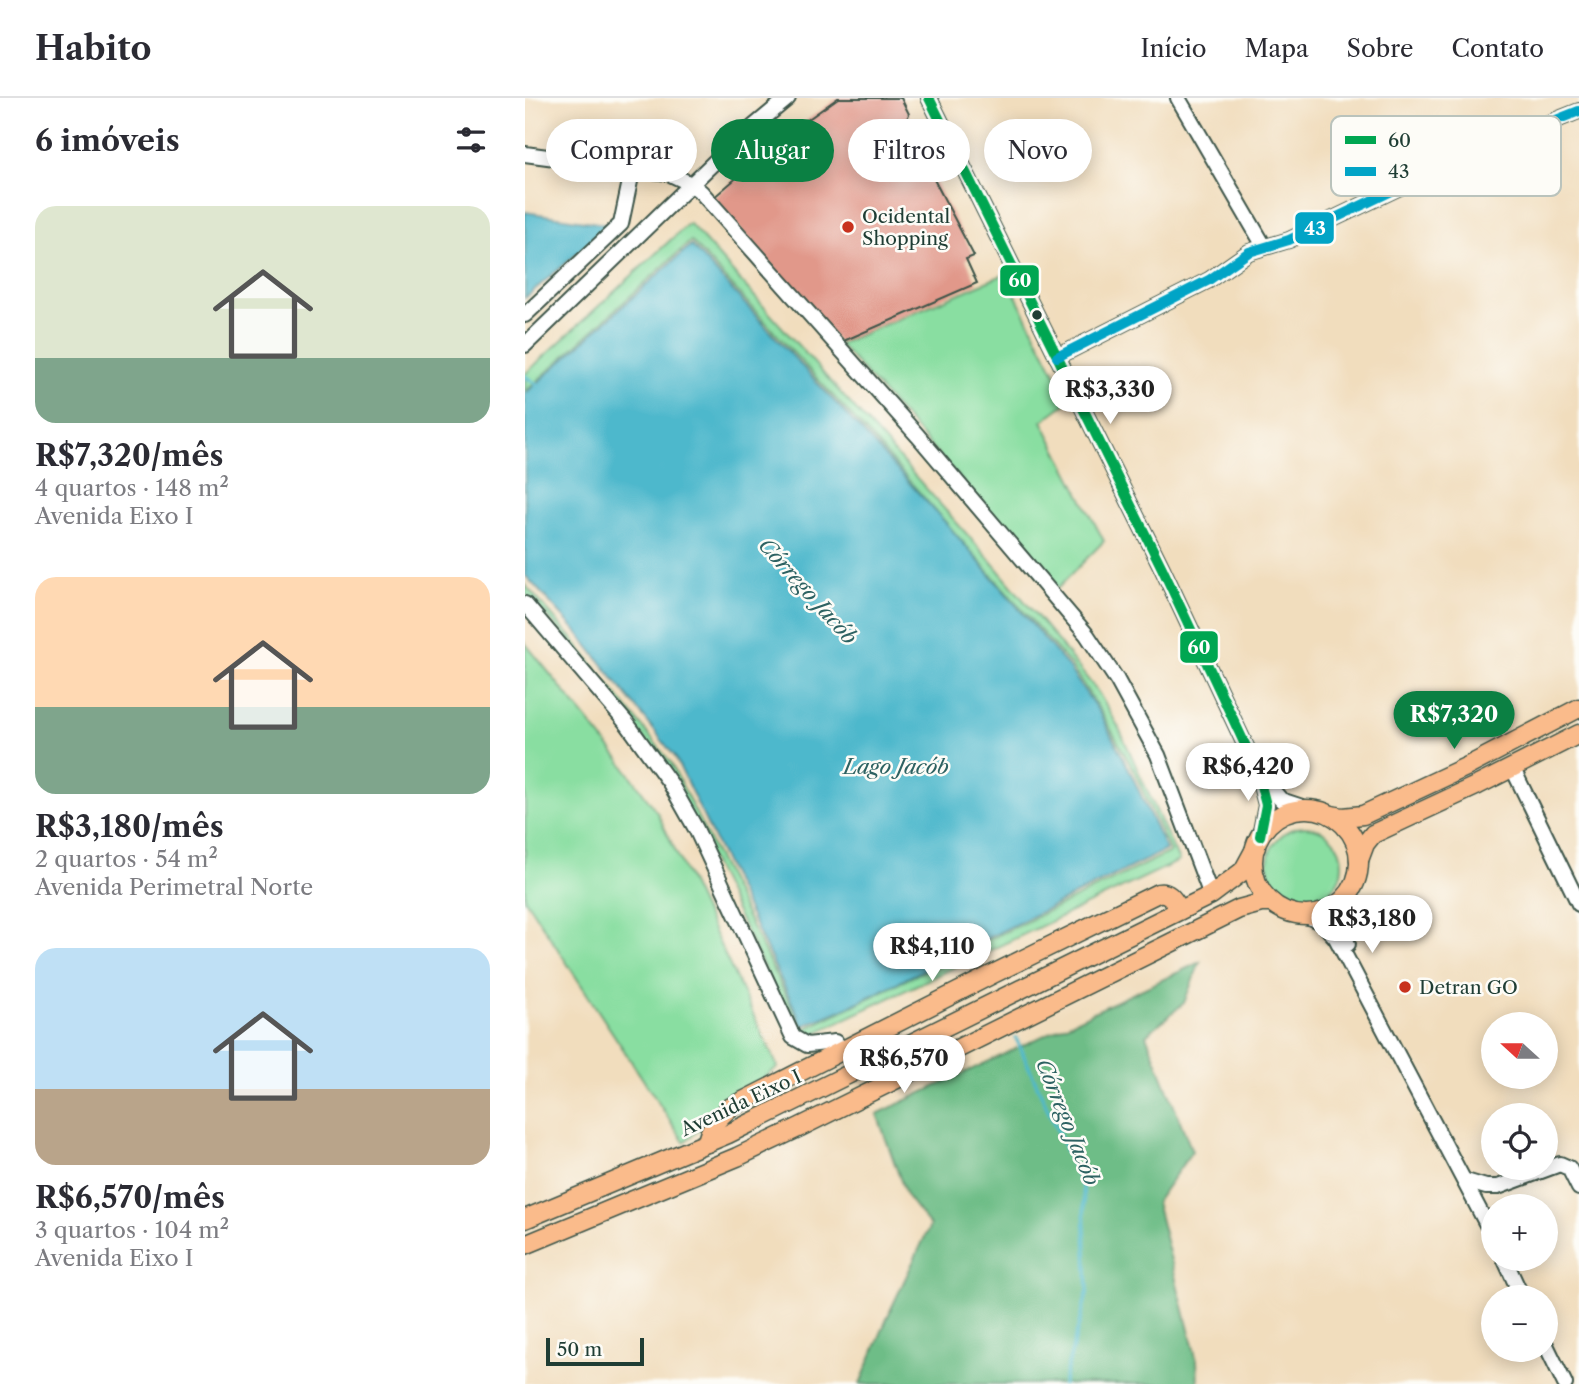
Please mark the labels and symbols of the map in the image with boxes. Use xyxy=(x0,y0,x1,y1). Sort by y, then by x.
legend xyxy=(1331,116,1561,196)
text: 60 xyxy=(1388,129,1411,152)
text: 43 xyxy=(1388,160,1409,183)
place label: Ocidental Shopping xyxy=(862,205,950,250)
line badge: 43 xyxy=(1294,211,1335,245)
text: 43 xyxy=(1304,217,1326,240)
marker: Ocidental Shopping xyxy=(840,219,856,235)
line badge: 60 xyxy=(999,264,1040,297)
text: 60 xyxy=(1008,269,1032,292)
unlabelled marker xyxy=(1030,308,1044,322)
pin: R$3,330 xyxy=(1045,366,1175,426)
water label: Córrego Jacób xyxy=(754,533,862,649)
line badge: 60 xyxy=(1179,630,1219,664)
text: 60 xyxy=(1187,636,1211,659)
pin: R$7,320 xyxy=(1389,692,1519,751)
pin: R$6,420 xyxy=(1183,744,1313,803)
water label: Lago Jacób xyxy=(841,754,949,779)
pin: R$3,180 xyxy=(1307,896,1437,955)
pin: R$4,110 xyxy=(867,924,997,983)
place label: Detran GO xyxy=(1419,976,1518,999)
marker: Detran GO xyxy=(1397,979,1413,995)
north arrow xyxy=(1481,1012,1557,1088)
pin: R$6,570 xyxy=(839,1035,969,1095)
water label: Córrego Jacób xyxy=(1031,1055,1105,1189)
street label: Avenida Eixo I xyxy=(676,1065,805,1141)
scale bar xyxy=(546,1335,644,1367)

